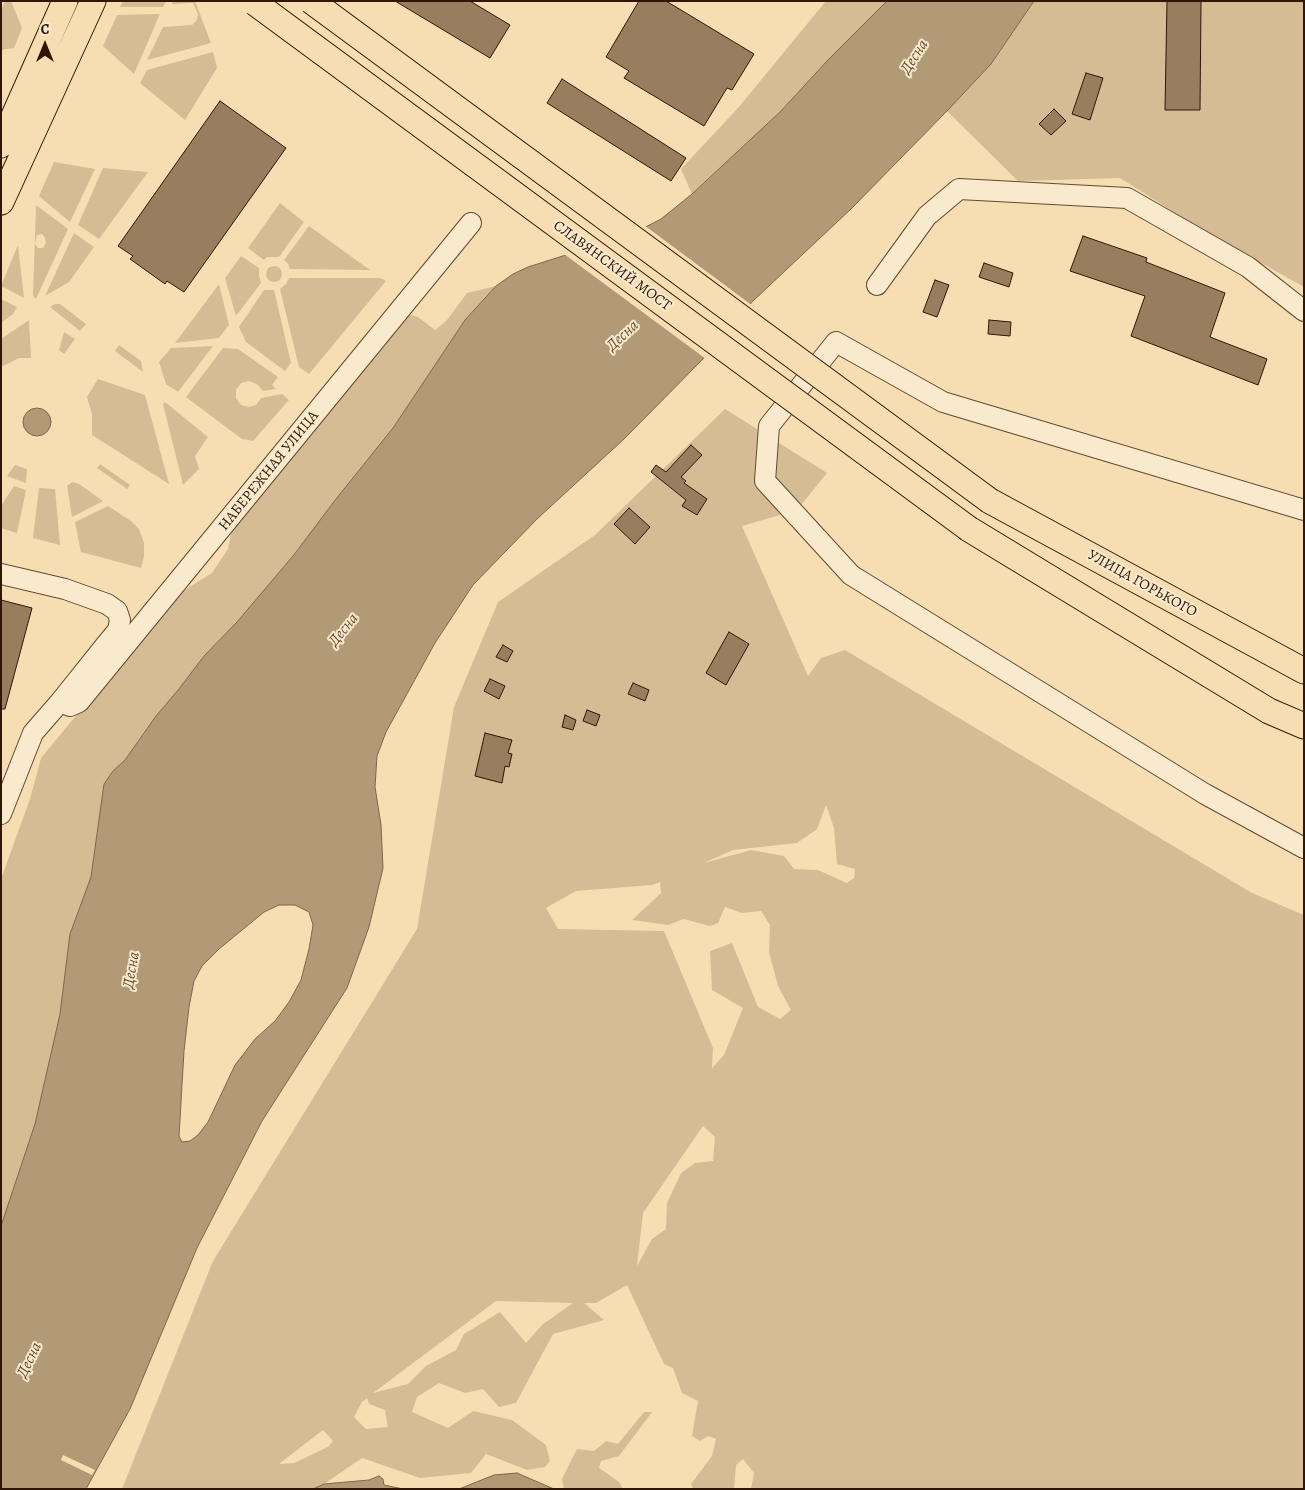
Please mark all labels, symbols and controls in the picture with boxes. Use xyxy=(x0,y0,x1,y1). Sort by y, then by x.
north arrow xyxy=(20,20,70,70)
text: С xyxy=(41,20,49,39)
water label: Десна xyxy=(897,36,933,78)
street label: СЛАВЯНСКИЙ МОСТ xyxy=(549,217,675,315)
water label: Десна xyxy=(603,316,643,356)
street label: НАБЕРЕЖНАЯ УЛИЦА xyxy=(215,407,323,535)
street label: УЛИЦА ГОРЬКОГО xyxy=(1084,546,1200,622)
water label: Десна xyxy=(325,610,363,650)
water label: Десна xyxy=(119,950,145,990)
water label: Десна xyxy=(13,1339,47,1381)

